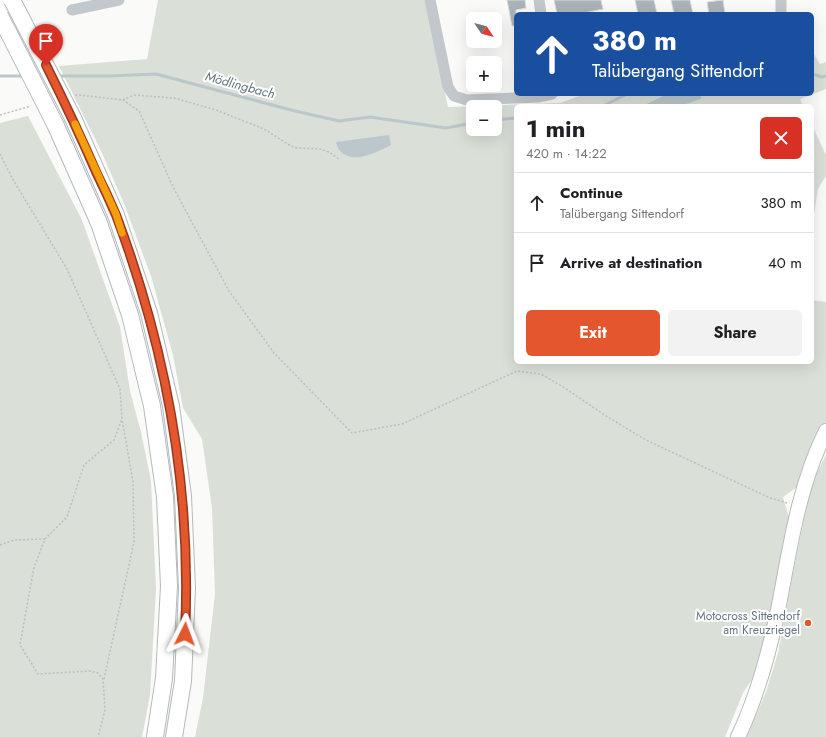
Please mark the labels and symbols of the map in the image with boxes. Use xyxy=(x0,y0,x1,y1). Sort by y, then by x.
north arrow xyxy=(466,12,502,48)
pin xyxy=(29,24,63,65)
water label: Mödlingbach xyxy=(203,67,277,104)
place label: Motocross Sittendorf am Kreuzriegel xyxy=(696,607,801,639)
position arrow xyxy=(164,613,206,655)
marker: Motocross Sittendorf am Kreuzriegel xyxy=(803,618,813,628)

